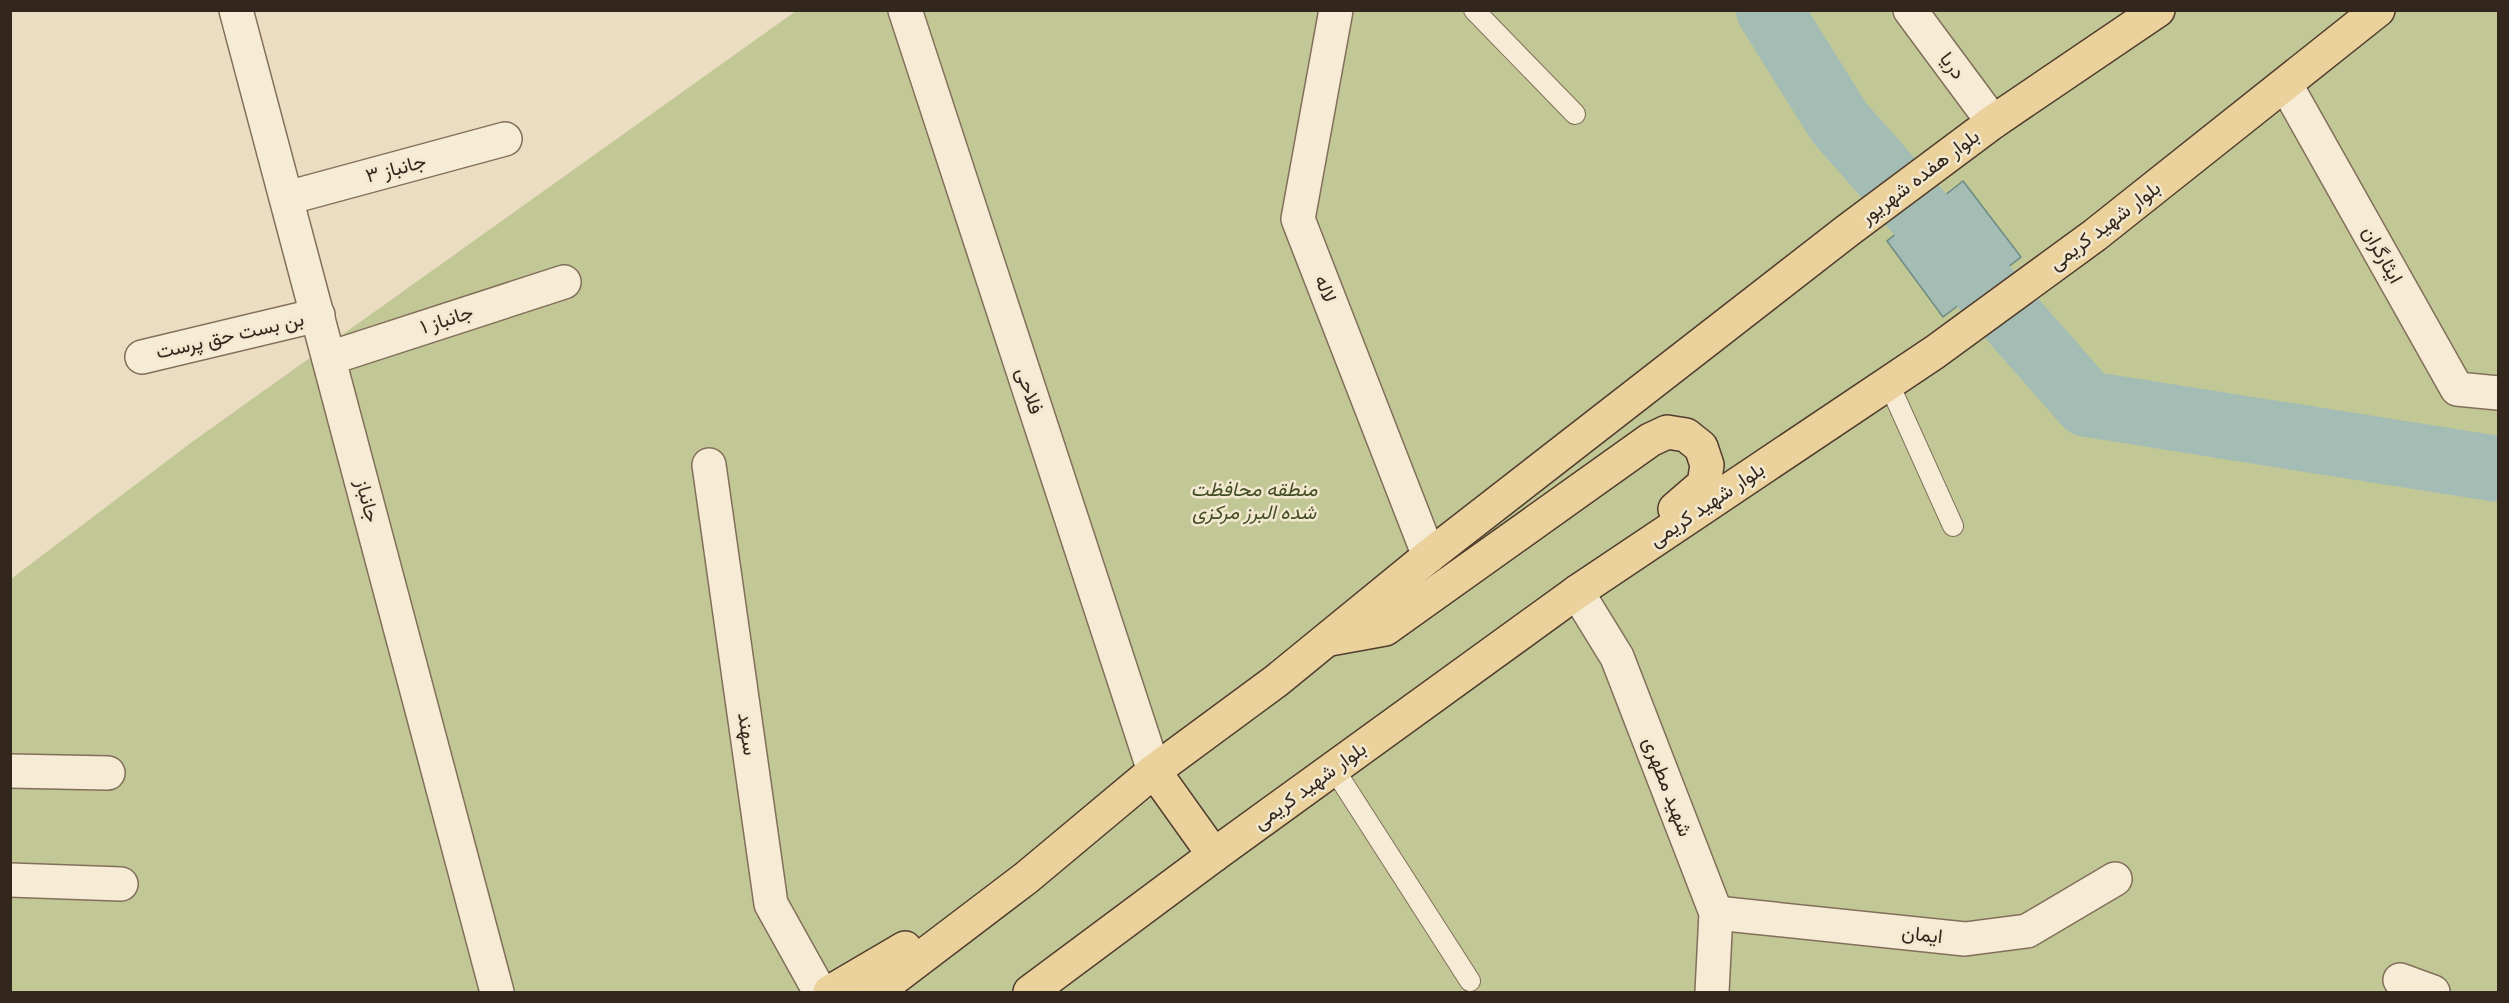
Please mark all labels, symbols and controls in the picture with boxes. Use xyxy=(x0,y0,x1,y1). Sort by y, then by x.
street label: دریا xyxy=(1932,46,1972,86)
street label: بلوار هفده شهریور xyxy=(1853,122,1986,233)
street label: جانباز ۳ xyxy=(362,147,430,191)
street label: بلوار شهید کریمی xyxy=(2043,174,2167,278)
street label: ایثارگران xyxy=(2354,221,2410,289)
street label: لاله xyxy=(1306,271,1344,307)
street label: جانباز ۱ xyxy=(417,297,477,343)
street label: بن بست حق پرست xyxy=(153,304,307,368)
street label: فلاحی xyxy=(1007,364,1051,418)
street label: بلوار شهید کریمی xyxy=(1643,455,1771,555)
street label: جانباز xyxy=(347,475,387,526)
park label: منطقه محافظت شده البرز مرکزی xyxy=(1191,475,1318,528)
street label: سهند xyxy=(729,711,765,757)
street label: شهید مطهری xyxy=(1634,733,1700,841)
street label: بلوار شهید کریمی xyxy=(1247,735,1373,837)
street label: ایمان xyxy=(1900,918,1944,952)

